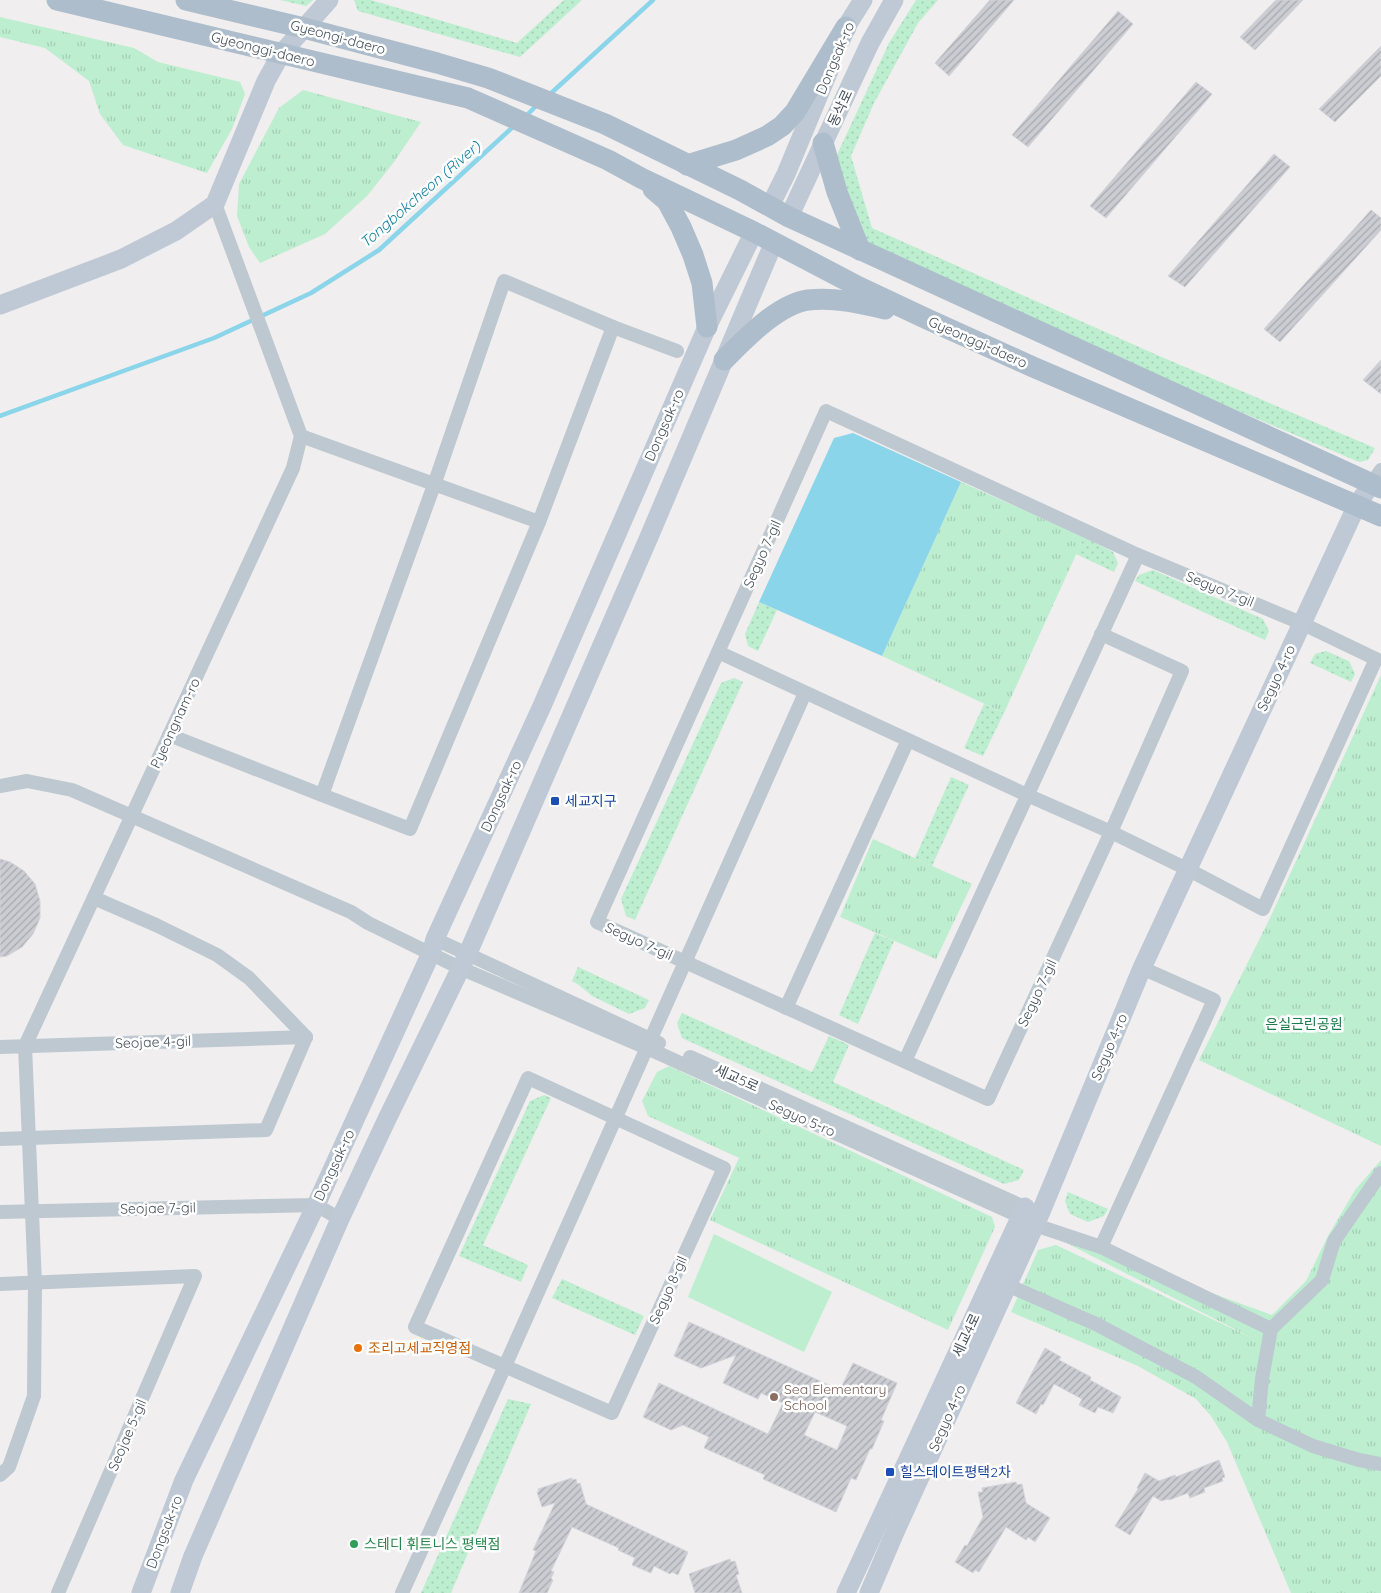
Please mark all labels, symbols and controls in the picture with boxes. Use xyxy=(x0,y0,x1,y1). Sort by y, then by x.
street label: Gyeongi-daero xyxy=(288,16,388,58)
street label: Dongsak-ro xyxy=(812,19,858,97)
street label: Gyeonggi-daero xyxy=(209,27,317,71)
street label: 동삭로 xyxy=(824,87,856,129)
water label: Tongbokcheon (River) xyxy=(356,136,485,251)
street label: Gyeonggi-daero xyxy=(926,312,1030,372)
street label: Dongsak-ro xyxy=(640,386,688,464)
street label: Segyo 7-gil xyxy=(739,517,785,591)
street label: Segyo 7-gil xyxy=(1183,567,1257,611)
street label: Segyo 4-ro xyxy=(1253,642,1299,714)
street label: Pyeongnam-ro xyxy=(146,675,204,771)
street label: Dongsak-ro xyxy=(477,757,525,835)
place label: 세교지구 xyxy=(565,792,617,810)
marker: 세교지구 xyxy=(549,795,561,807)
street label: Segyo 7-gil xyxy=(602,918,676,964)
street label: Segyo 7-gil xyxy=(1014,956,1060,1030)
street label: Segyo 4-ro xyxy=(1087,1011,1131,1083)
park label: 은실근린공원 xyxy=(1265,1015,1343,1033)
street label: Seojae 4-gil xyxy=(115,1032,191,1052)
street label: 세교5로 xyxy=(712,1060,762,1096)
street label: Segyo 5-ro xyxy=(766,1095,838,1141)
street label: Dongsak-ro xyxy=(310,1126,358,1204)
street label: Seojae 7-gil xyxy=(120,1198,196,1218)
street label: Segyo 8-gil xyxy=(645,1253,691,1327)
street label: 세교4로 xyxy=(948,1310,984,1360)
place label: 조리고세교직영점 xyxy=(368,1339,471,1357)
marker: 조리고세교직영점 xyxy=(352,1342,364,1354)
place label: Sea Elementary School xyxy=(784,1380,886,1414)
street label: Segyo 4-ro xyxy=(924,1382,970,1454)
marker: Sea Elementary School xyxy=(768,1391,780,1403)
street label: Seojae 5-gil xyxy=(104,1396,150,1474)
place label: 힐스테이트평택2차 xyxy=(900,1463,1011,1481)
marker: 힐스테이트평택2차 xyxy=(884,1466,896,1478)
street label: Dongsak-ro xyxy=(142,1493,186,1571)
place label: 스테디 휘트니스 평택점 xyxy=(364,1535,500,1553)
marker: 스테디 휘트니스 평택점 xyxy=(348,1538,360,1550)

